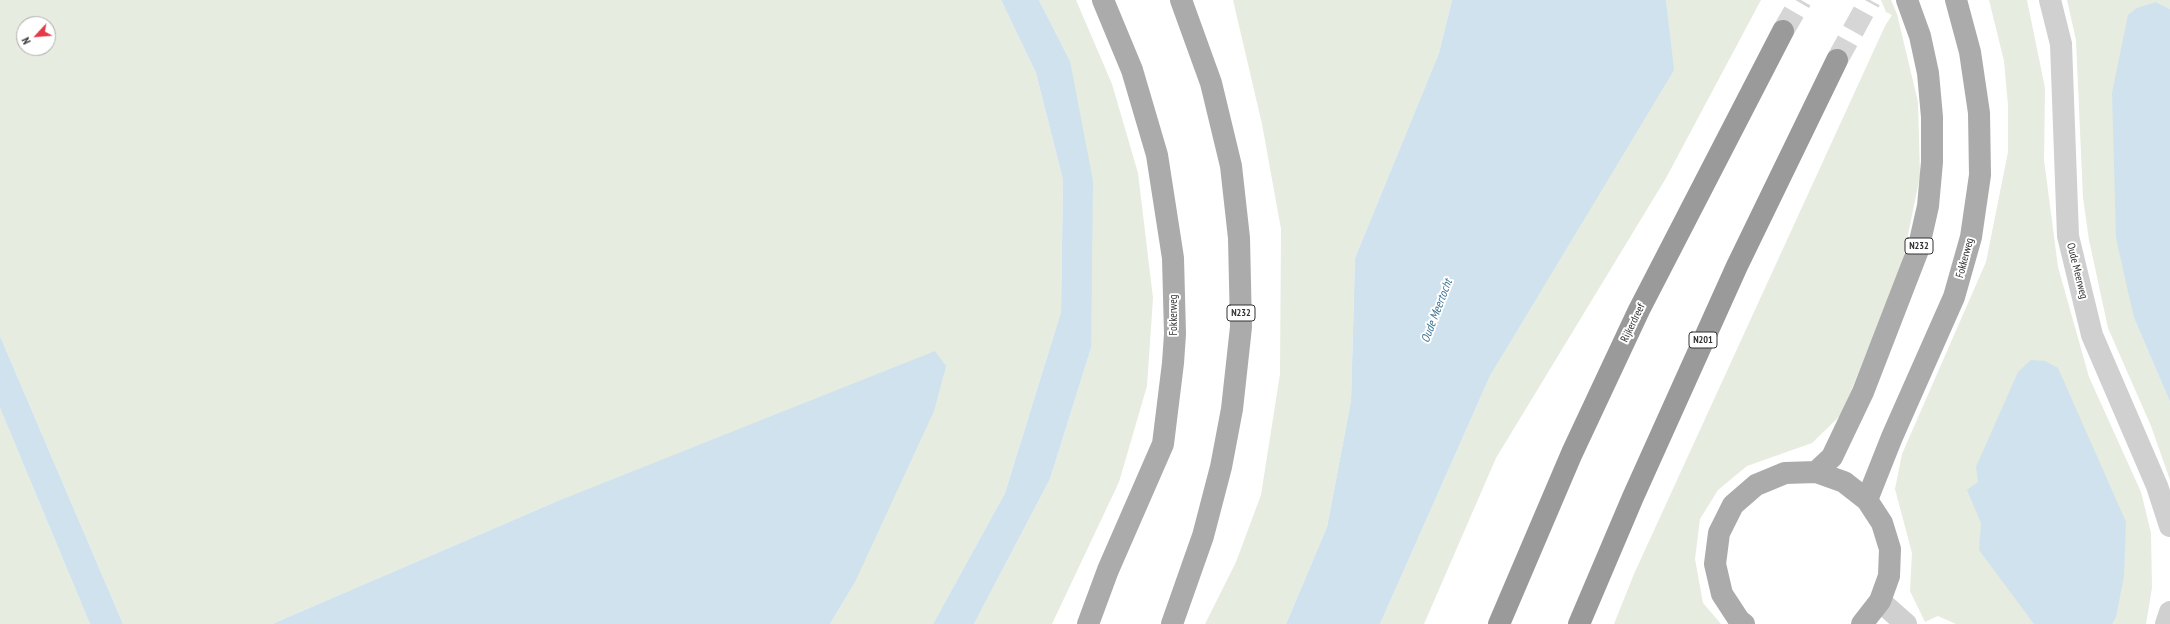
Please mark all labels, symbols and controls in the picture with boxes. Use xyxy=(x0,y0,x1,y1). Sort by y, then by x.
north arrow xyxy=(16,16,56,56)
text: N xyxy=(19,35,34,47)
street label: Fokkerweg xyxy=(1953,237,1977,279)
road number: N232 xyxy=(1905,238,1933,254)
street label: Oude Meerweg xyxy=(2064,242,2090,300)
water label: Oude Meertocht xyxy=(1418,277,1456,345)
street label: Fokkerweg xyxy=(1167,295,1181,335)
street label: Rijkerdreef xyxy=(1618,302,1648,344)
road number: N232 xyxy=(1227,305,1255,321)
road number: N201 xyxy=(1689,332,1717,348)

